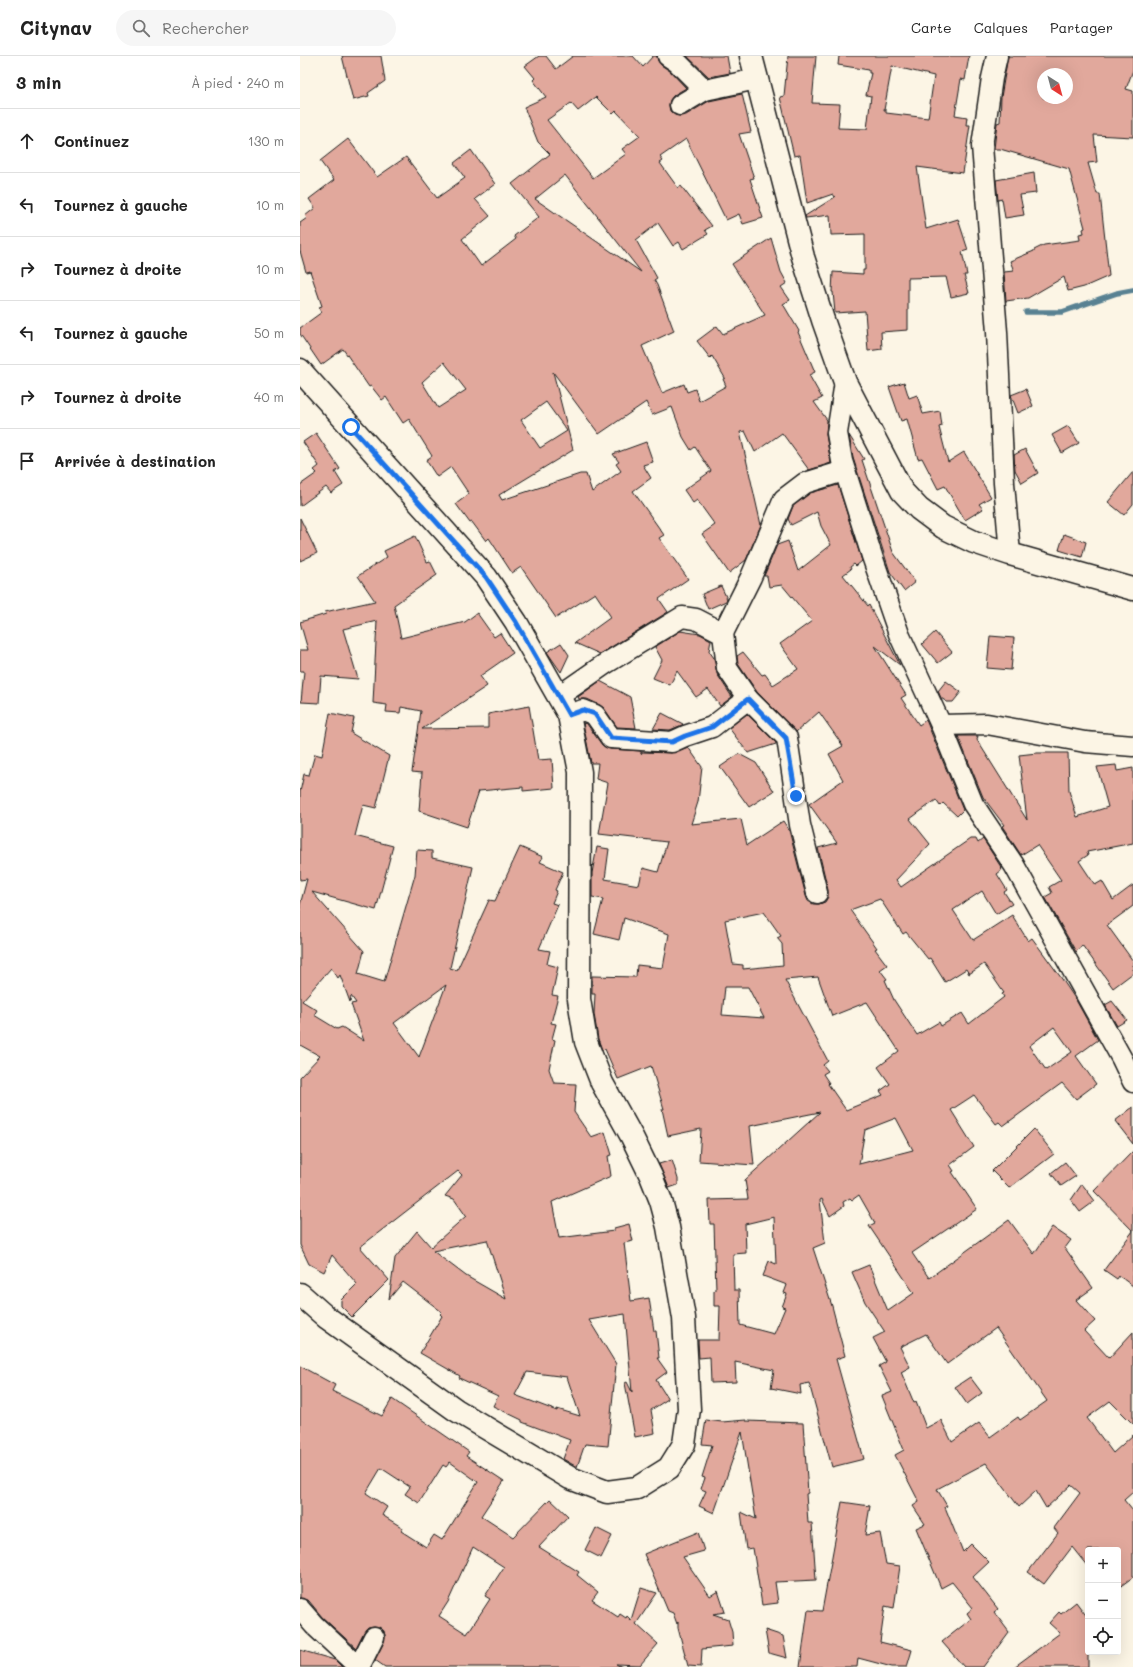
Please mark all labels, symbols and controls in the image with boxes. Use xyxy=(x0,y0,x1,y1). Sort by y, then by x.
search box xyxy=(116,10,396,46)
text: Citynav xyxy=(20,15,92,40)
icon: search xyxy=(130,17,152,39)
text: Rechercher xyxy=(162,18,249,38)
text: Carte xyxy=(911,18,952,37)
text: Calques xyxy=(974,18,1028,37)
text: Partager xyxy=(1050,18,1113,37)
north arrow xyxy=(1037,68,1073,104)
text: 3 min xyxy=(16,71,61,93)
text: À pied · 240 m xyxy=(191,74,284,91)
icon: ahead xyxy=(16,130,38,152)
text: Continuez xyxy=(54,131,129,151)
text: 130 m xyxy=(248,132,284,149)
icon: left xyxy=(16,194,38,216)
text: Tournez à gauche xyxy=(54,195,188,215)
text: 10 m xyxy=(256,196,284,213)
icon: right xyxy=(16,258,38,280)
text: Tournez à droite xyxy=(54,259,182,279)
text: 10 m xyxy=(256,260,284,277)
icon: left xyxy=(16,322,38,344)
text: Tournez à gauche xyxy=(54,323,188,343)
text: 50 m xyxy=(254,324,284,341)
icon: right xyxy=(16,386,38,408)
text: Tournez à droite xyxy=(54,387,182,407)
text: 40 m xyxy=(254,388,284,405)
route start xyxy=(342,418,360,436)
icon: arrive xyxy=(16,450,38,472)
text: Arrivée à destination xyxy=(54,451,216,471)
route end xyxy=(787,787,805,805)
map controls xyxy=(1085,1547,1121,1655)
button: + xyxy=(1085,1547,1121,1583)
button: − xyxy=(1085,1583,1121,1619)
button: locate xyxy=(1085,1619,1121,1655)

